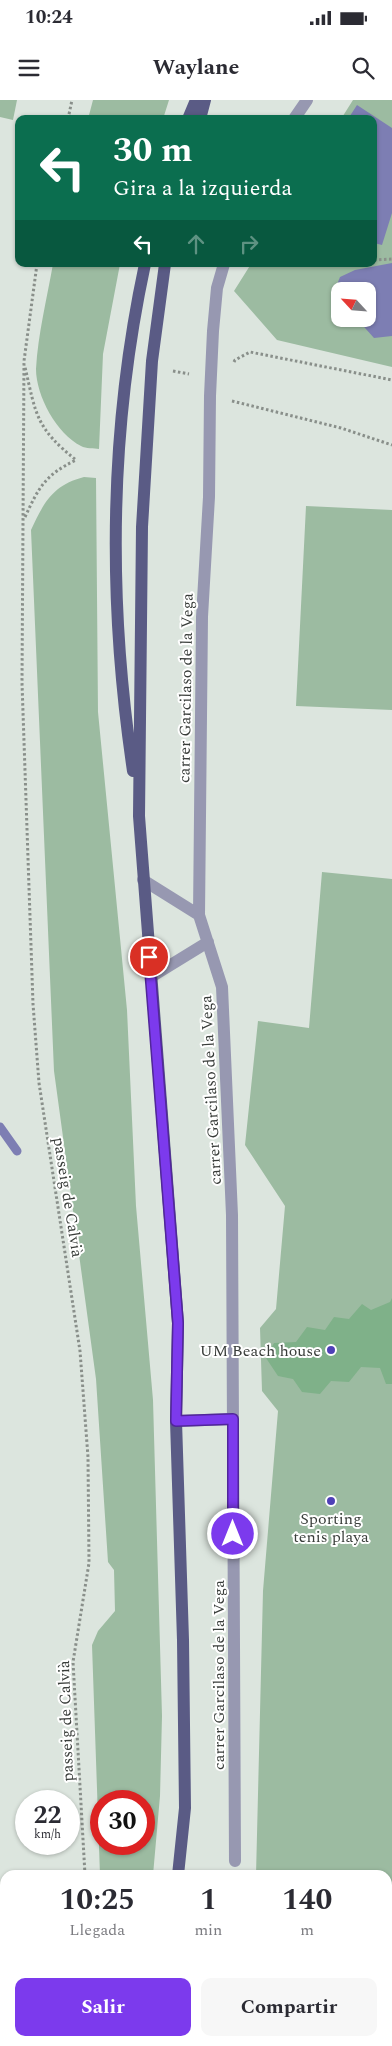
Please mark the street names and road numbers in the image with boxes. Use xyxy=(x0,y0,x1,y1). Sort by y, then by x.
street label: carrer Garcilaso de la Vega xyxy=(172,593,200,783)
street label: carrer Garcilaso de la Vega xyxy=(194,994,228,1185)
street label: passeig de Calvià xyxy=(47,1135,89,1259)
street label: carrer Garcilaso de la Vega xyxy=(207,1580,231,1770)
street label: passeig de Calvià xyxy=(52,1660,80,1782)

